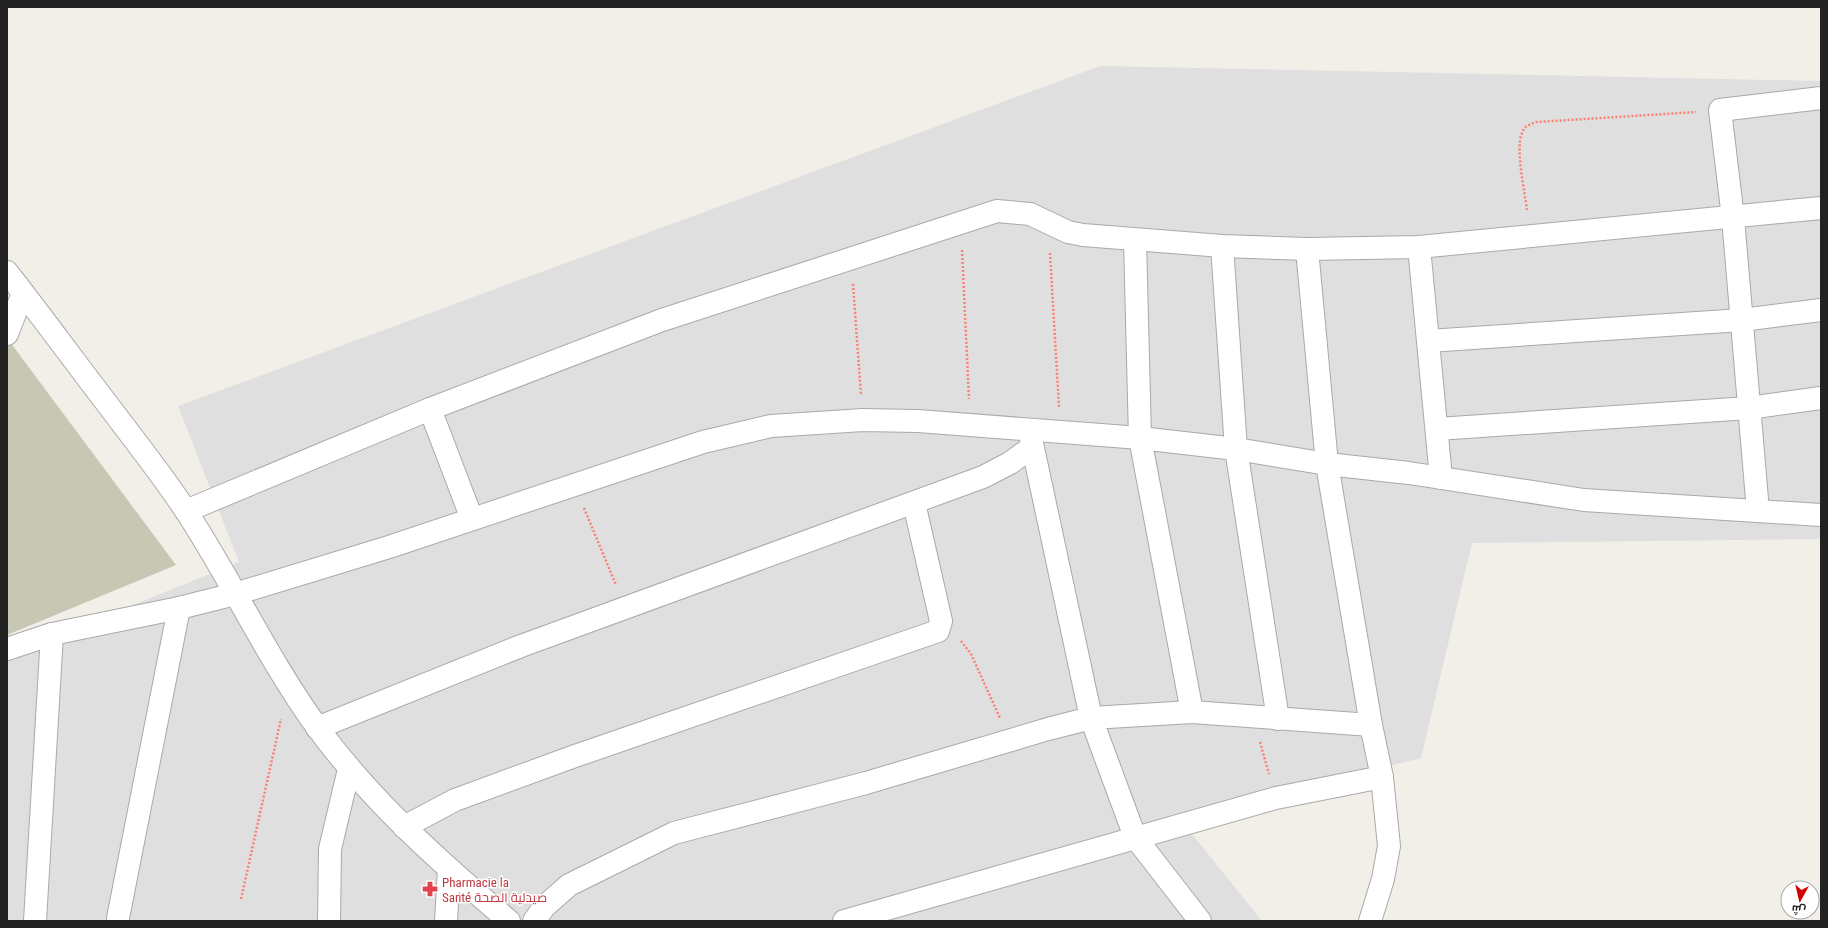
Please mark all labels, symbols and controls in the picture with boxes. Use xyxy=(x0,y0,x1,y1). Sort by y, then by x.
place label: Pharmacie la Santé صيدلية الصحة xyxy=(442,875,547,905)
pharmacy icon: Pharmacie la Santé صيدلية الصحة xyxy=(421,880,439,898)
north arrow xyxy=(1780,880,1820,920)
text: ش xyxy=(1791,902,1807,917)

